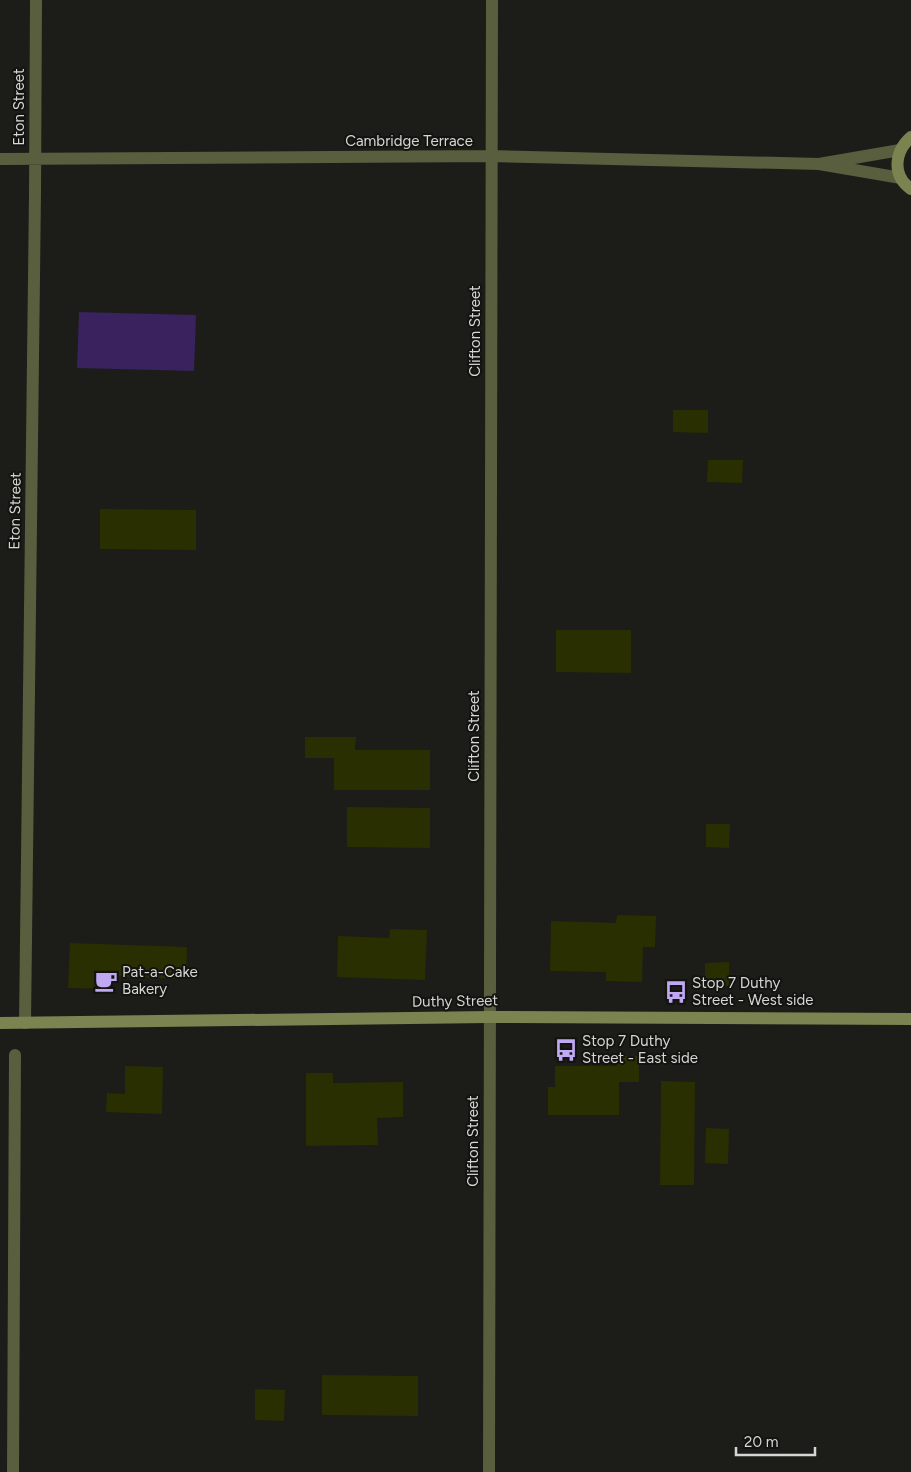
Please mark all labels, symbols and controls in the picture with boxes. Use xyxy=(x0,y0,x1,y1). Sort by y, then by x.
street label: Eton Street xyxy=(10,68,28,146)
street label: Cambridge Terrace xyxy=(345,132,473,150)
street label: Clifton Street xyxy=(466,285,484,377)
street label: Eton Street xyxy=(5,472,25,550)
street label: Clifton Street xyxy=(465,690,483,782)
place label: Pat-a-Cake Bakery xyxy=(122,963,198,998)
cafe icon: Pat-a-Cake Bakery xyxy=(93,968,119,994)
place label: Stop 7 Duthy Street - West side xyxy=(692,974,813,1009)
bus stop icon: Stop 7 Duthy Street - West side xyxy=(663,979,689,1005)
street label: Duthy Street xyxy=(412,991,499,1011)
place label: Stop 7 Duthy Street - East side xyxy=(582,1032,698,1067)
bus stop icon: Stop 7 Duthy Street - East side xyxy=(553,1037,579,1063)
street label: Clifton Street xyxy=(464,1095,482,1187)
scale bar xyxy=(736,1424,815,1456)
text: 20 m xyxy=(744,1433,778,1451)

